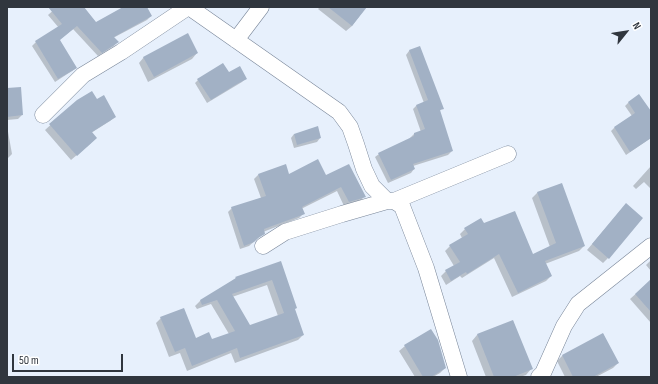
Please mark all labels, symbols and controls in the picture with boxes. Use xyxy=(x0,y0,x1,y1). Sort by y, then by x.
north arrow xyxy=(606,12,646,52)
text: N xyxy=(630,20,644,32)
scale bar xyxy=(14,346,125,372)
text: 50 m xyxy=(19,353,39,368)

